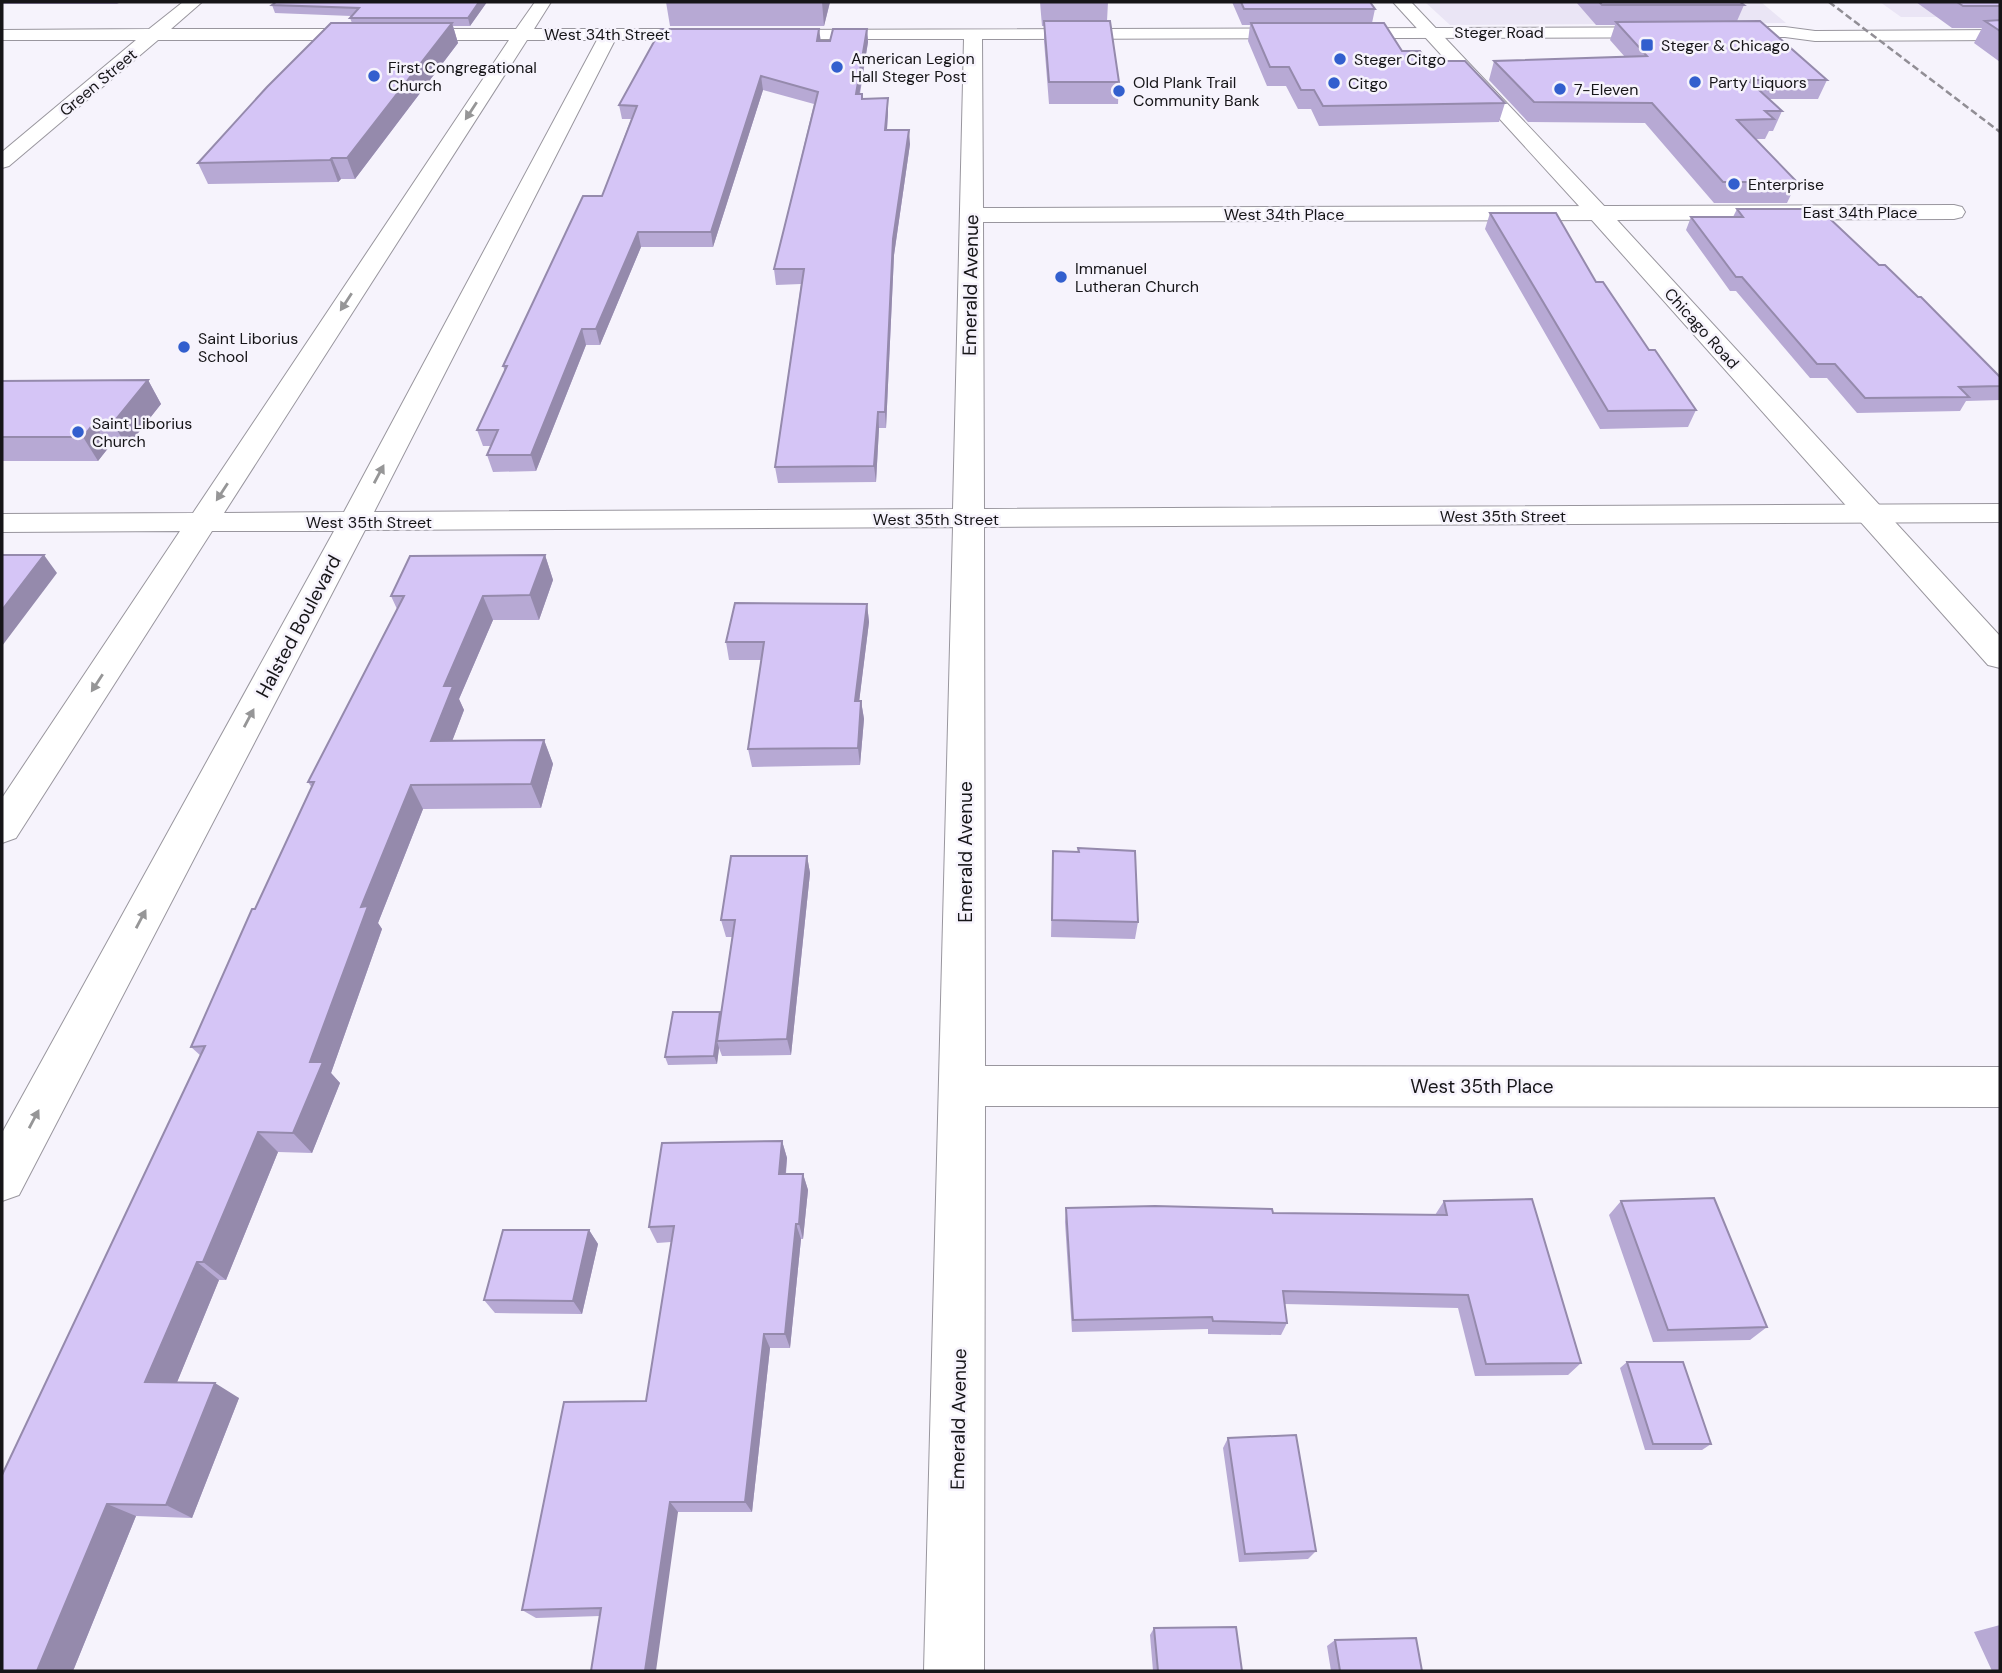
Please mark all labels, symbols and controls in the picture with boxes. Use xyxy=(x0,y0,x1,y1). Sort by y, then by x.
street label: Steger Road xyxy=(1454,22,1544,43)
street label: West 34th Street xyxy=(544,24,670,45)
place label: Steger & Chicago xyxy=(1661,35,1790,56)
marker: Steger & Chicago xyxy=(1639,37,1655,53)
street label: Green Street xyxy=(55,44,141,121)
place label: American Legion Hall Steger Post xyxy=(851,48,975,87)
place label: Steger Citgo xyxy=(1354,49,1446,70)
marker: Steger Citgo xyxy=(1332,51,1348,67)
place label: First Congregational Church xyxy=(388,57,537,96)
marker: American Legion Hall Steger Post xyxy=(829,59,845,75)
marker: First Congregational Church xyxy=(366,68,382,84)
place label: Old Plank Trail Community Bank xyxy=(1133,72,1260,111)
place label: Party Liquors xyxy=(1709,72,1807,93)
place label: Citgo xyxy=(1348,73,1388,94)
marker: Party Liquors xyxy=(1687,74,1703,90)
marker: Citgo xyxy=(1326,75,1342,91)
place label: 7-Eleven xyxy=(1574,79,1638,100)
marker: 7-Eleven xyxy=(1552,81,1568,97)
marker: Old Plank Trail Community Bank xyxy=(1111,83,1127,99)
one-way arrow xyxy=(464,102,477,121)
place label: Enterprise xyxy=(1748,174,1824,195)
marker: Enterprise xyxy=(1726,176,1742,192)
street label: East 34th Place xyxy=(1803,202,1917,223)
street label: West 34th Place xyxy=(1224,204,1344,225)
street label: Emerald Avenue xyxy=(957,214,984,356)
place label: Immanuel Lutheran Church xyxy=(1075,258,1199,297)
marker: Immanuel Lutheran Church xyxy=(1053,269,1069,285)
street label: Chicago Road xyxy=(1660,283,1744,373)
one-way arrow xyxy=(339,293,353,311)
place label: Saint Liborius School xyxy=(198,328,298,367)
marker: Saint Liborius School xyxy=(176,339,192,355)
place label: Saint Liborius Church xyxy=(92,413,192,452)
marker: Saint Liborius Church xyxy=(70,424,86,440)
one-way arrow xyxy=(373,464,385,484)
one-way arrow xyxy=(215,483,228,502)
street label: West 35th Street xyxy=(1440,506,1566,527)
street label: West 35th Street xyxy=(873,509,999,530)
street label: West 35th Street xyxy=(306,512,432,533)
street label: Halsted Boulevard xyxy=(250,550,347,702)
one-way arrow xyxy=(91,673,104,692)
one-way arrow xyxy=(243,708,255,728)
street label: Emerald Avenue xyxy=(953,781,978,923)
one-way arrow xyxy=(136,909,147,929)
street label: West 35th Place xyxy=(1410,1074,1554,1099)
one-way arrow xyxy=(28,1110,40,1129)
street label: Emerald Avenue xyxy=(945,1348,972,1490)

